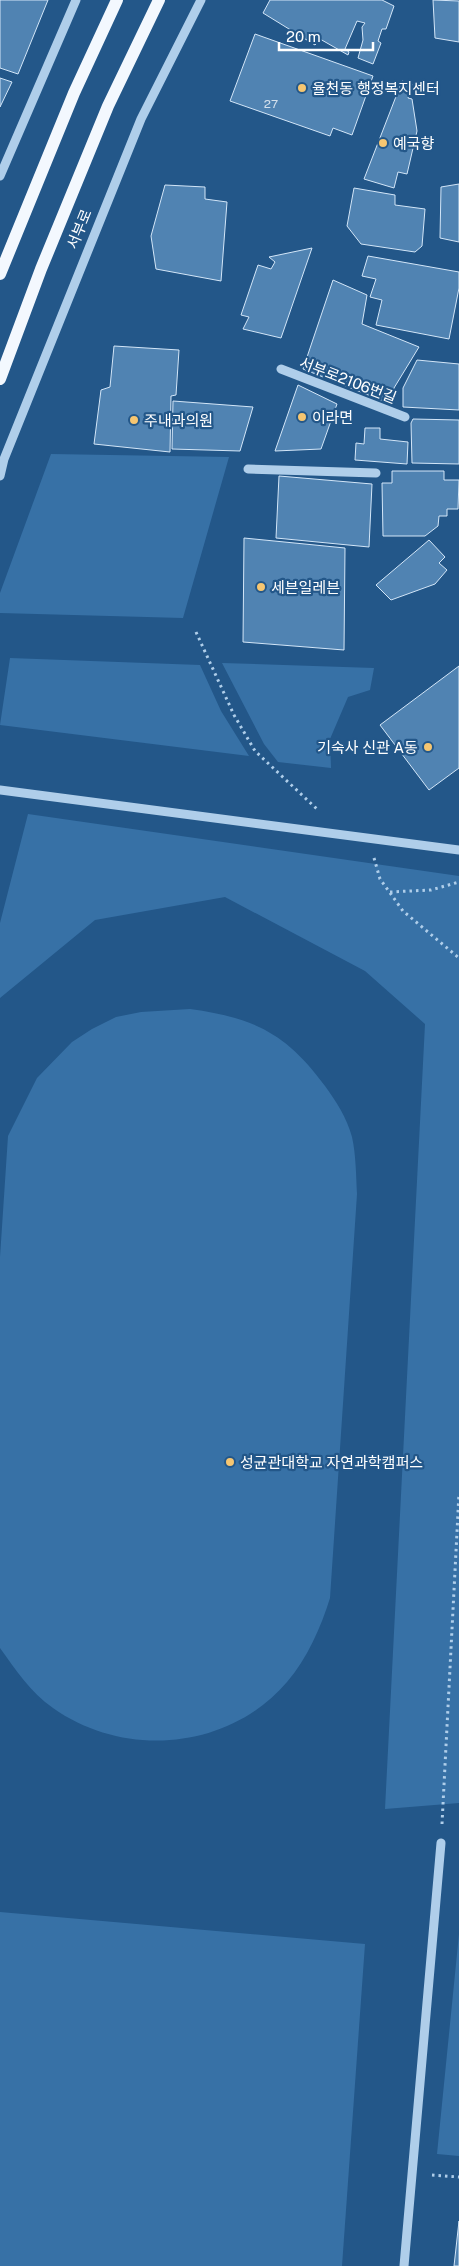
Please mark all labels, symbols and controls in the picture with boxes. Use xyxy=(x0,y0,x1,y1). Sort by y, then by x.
scale bar xyxy=(279,20,373,52)
text: 20 m xyxy=(286,28,321,45)
place label: 율천동 행정복지센터 xyxy=(312,80,440,97)
marker: 율천동 행정복지센터 xyxy=(296,82,308,94)
house number: 27 xyxy=(264,97,278,111)
place label: 예국향 xyxy=(393,135,435,152)
marker: 예국향 xyxy=(377,137,389,149)
street label: 서부로 xyxy=(63,207,95,251)
street label: 서부로2106번길 xyxy=(297,354,399,406)
place label: 이라면 xyxy=(312,409,353,426)
marker: 이라면 xyxy=(296,411,308,423)
place label: 주내과의원 xyxy=(144,412,213,429)
marker: 주내과의원 xyxy=(128,414,140,426)
place label: 세븐일레븐 xyxy=(271,579,340,596)
marker: 세븐일레븐 xyxy=(255,581,267,593)
place label: 기숙사 신관 A동 xyxy=(317,739,418,756)
marker: 기숙사 신관 A동 xyxy=(422,741,434,753)
place label: 성균관대학교 자연과학캠퍼스 xyxy=(240,1454,423,1471)
marker: 성균관대학교 자연과학캠퍼스 xyxy=(224,1456,236,1468)

